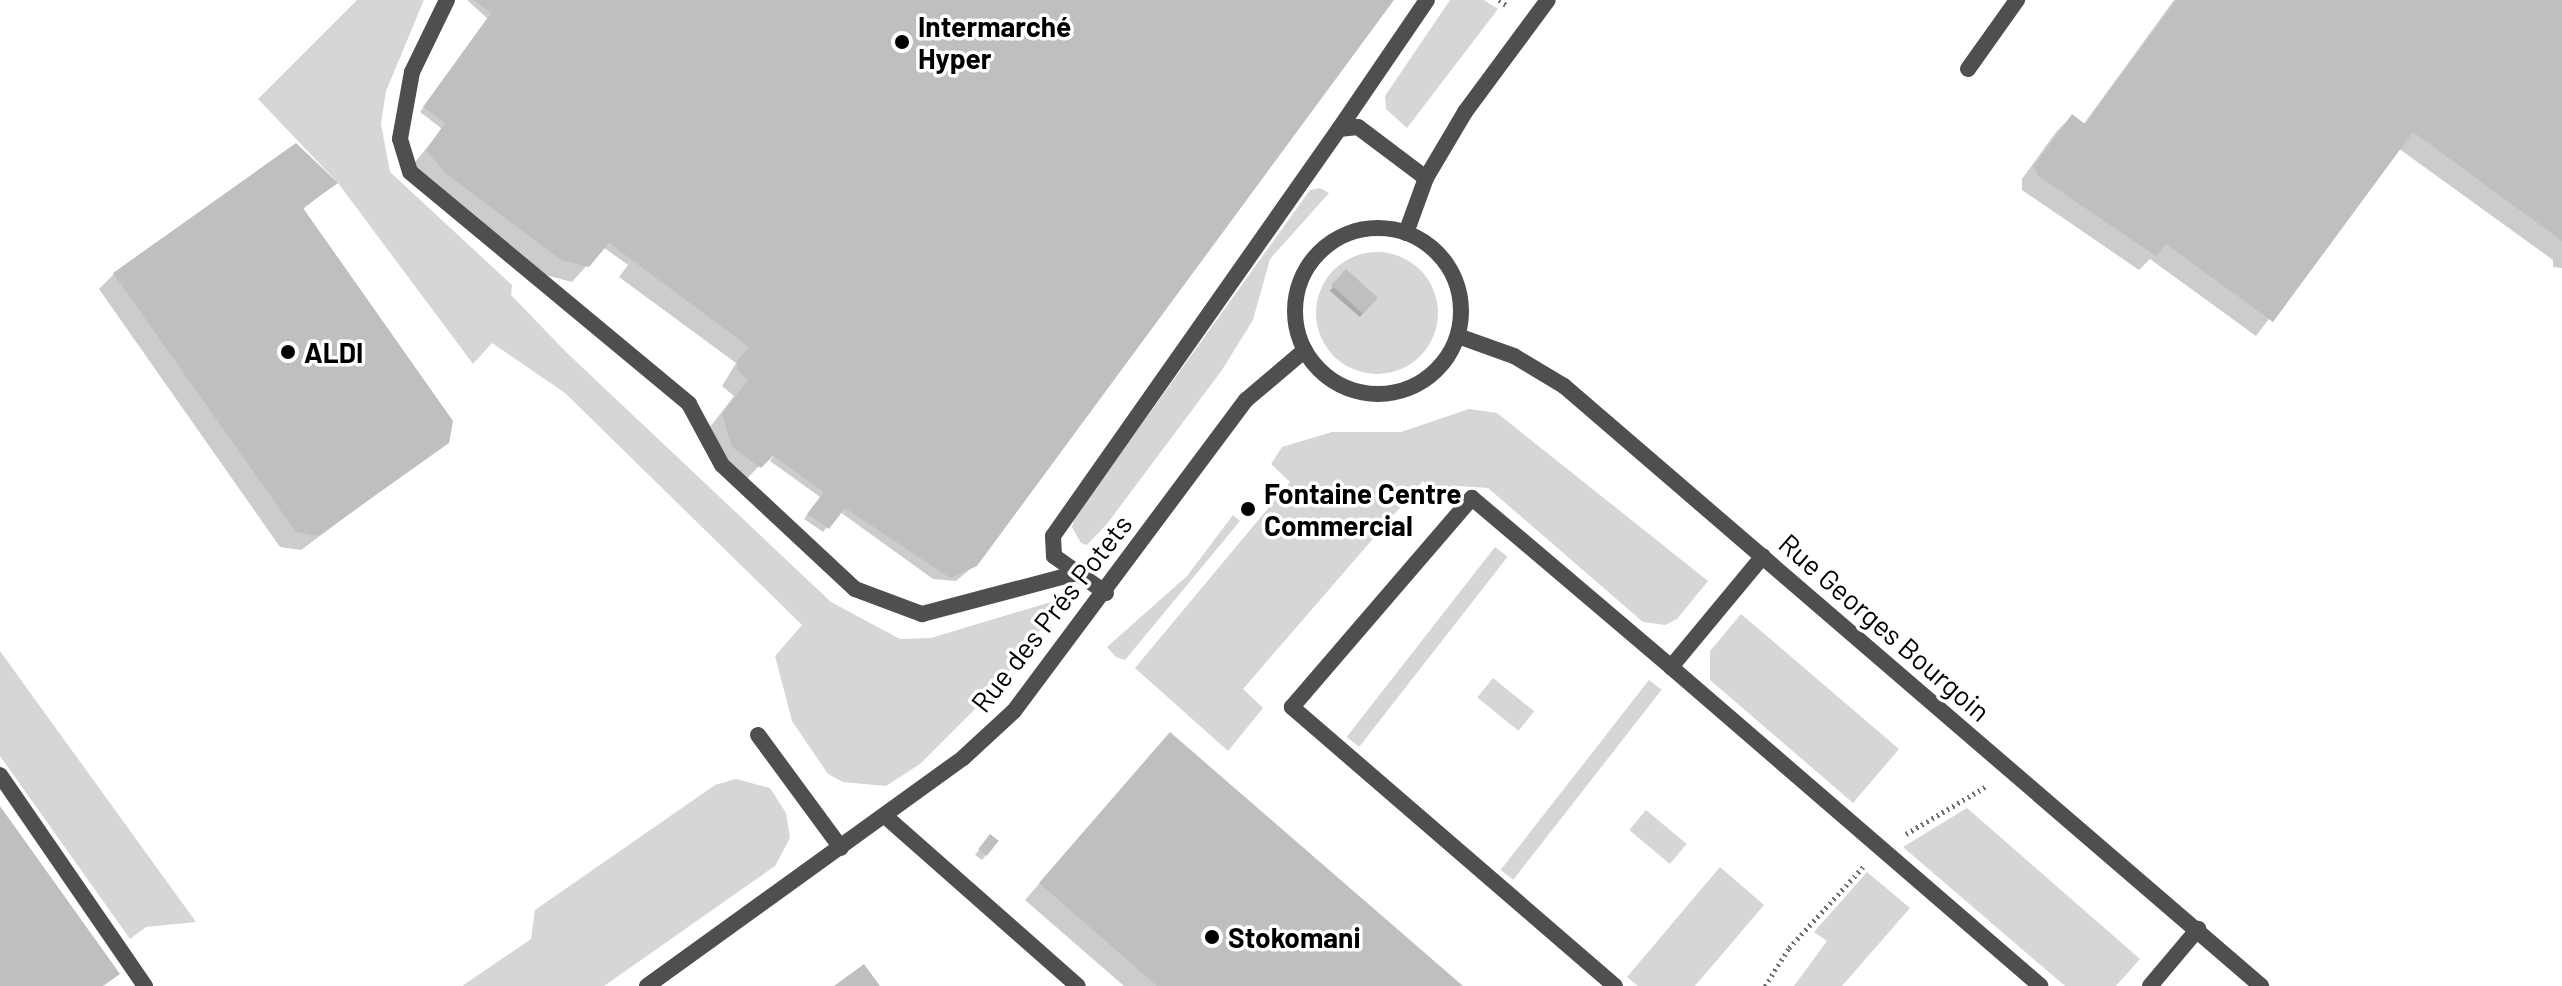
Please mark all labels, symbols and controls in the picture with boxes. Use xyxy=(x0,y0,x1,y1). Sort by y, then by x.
place label: Intermarché Hyper xyxy=(918,9,1071,75)
marker: Intermarché Hyper xyxy=(893,33,911,51)
place label: ALDI xyxy=(304,335,363,369)
marker: ALDI xyxy=(279,343,297,361)
place label: Fontaine Centre Commercial xyxy=(1264,476,1462,542)
marker: Fontaine Centre Commercial xyxy=(1239,500,1257,518)
street label: Rue des Prés Potets xyxy=(963,508,1139,718)
street label: Rue Georges Bourgoin xyxy=(1773,526,1997,728)
place label: Stokomani xyxy=(1228,920,1361,954)
marker: Stokomani xyxy=(1203,928,1221,946)

